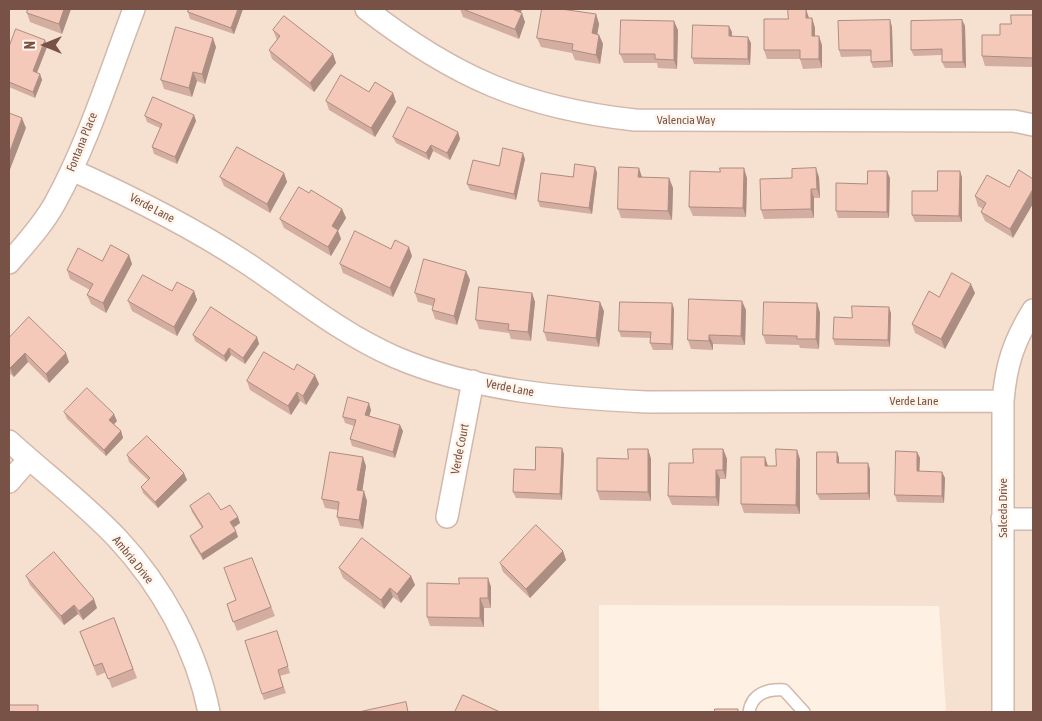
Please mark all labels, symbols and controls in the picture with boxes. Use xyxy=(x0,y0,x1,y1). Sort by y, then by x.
north arrow xyxy=(20,20,70,70)
text: N xyxy=(22,41,38,49)
street label: Fontana Place xyxy=(64,110,100,174)
street label: Valencia Way xyxy=(657,113,715,127)
street label: Verde Lane xyxy=(127,190,177,226)
street label: Verde Lane xyxy=(485,376,535,400)
street label: Verde Lane xyxy=(890,394,938,408)
street label: Verde Court xyxy=(448,423,472,475)
street label: Salceda Drive xyxy=(996,478,1010,538)
street label: Ambria Drive xyxy=(109,533,157,587)

